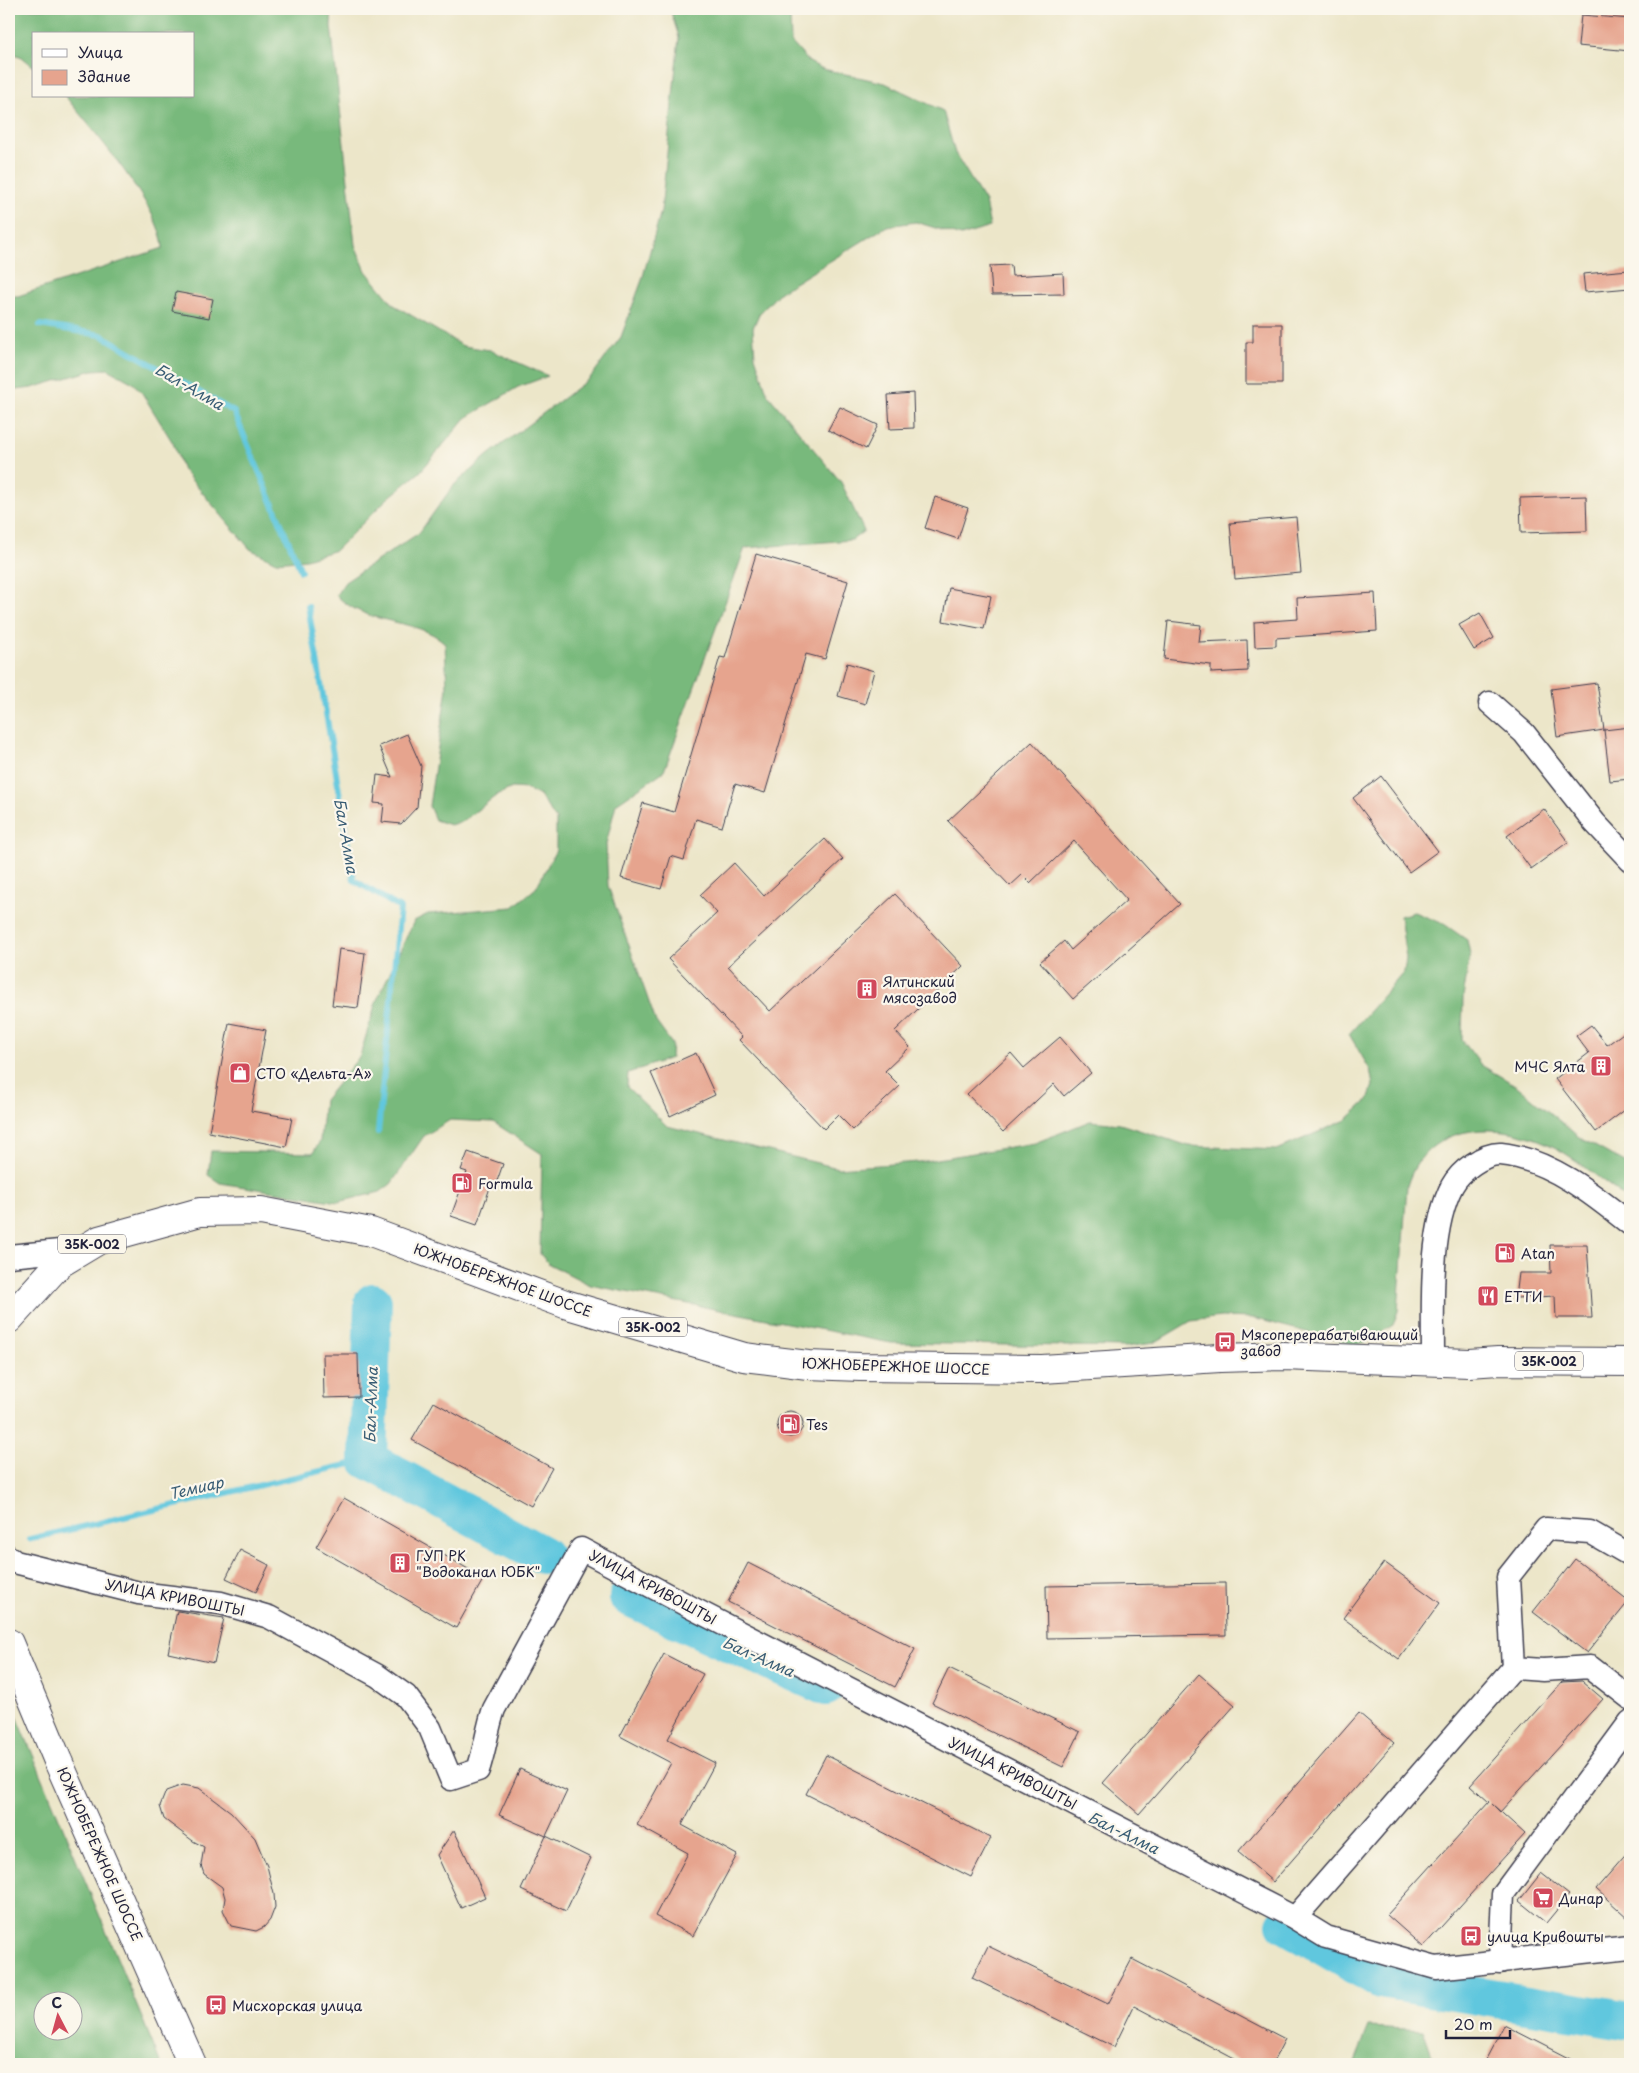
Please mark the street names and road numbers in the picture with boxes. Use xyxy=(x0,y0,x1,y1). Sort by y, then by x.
road number: 35К-002 xyxy=(58,1234,126,1254)
street label: ЮЖНОБЕРЕЖНОЕ ШОССЕ xyxy=(411,1238,595,1322)
road number: 35К-002 xyxy=(619,1318,687,1336)
street label: ЮЖНОБЕРЕЖНОЕ ШОССЕ xyxy=(802,1352,991,1380)
road number: 35К-002 xyxy=(1515,1352,1583,1370)
street label: УЛИЦА КРИВОШТЫ xyxy=(586,1544,720,1630)
street label: УЛИЦА КРИВОШТЫ xyxy=(103,1573,247,1621)
street label: УЛИЦА КРИВОШТЫ xyxy=(945,1731,1081,1815)
street label: ЮЖНОБЕРЕЖНОЕ ШОССЕ xyxy=(52,1764,148,1944)

